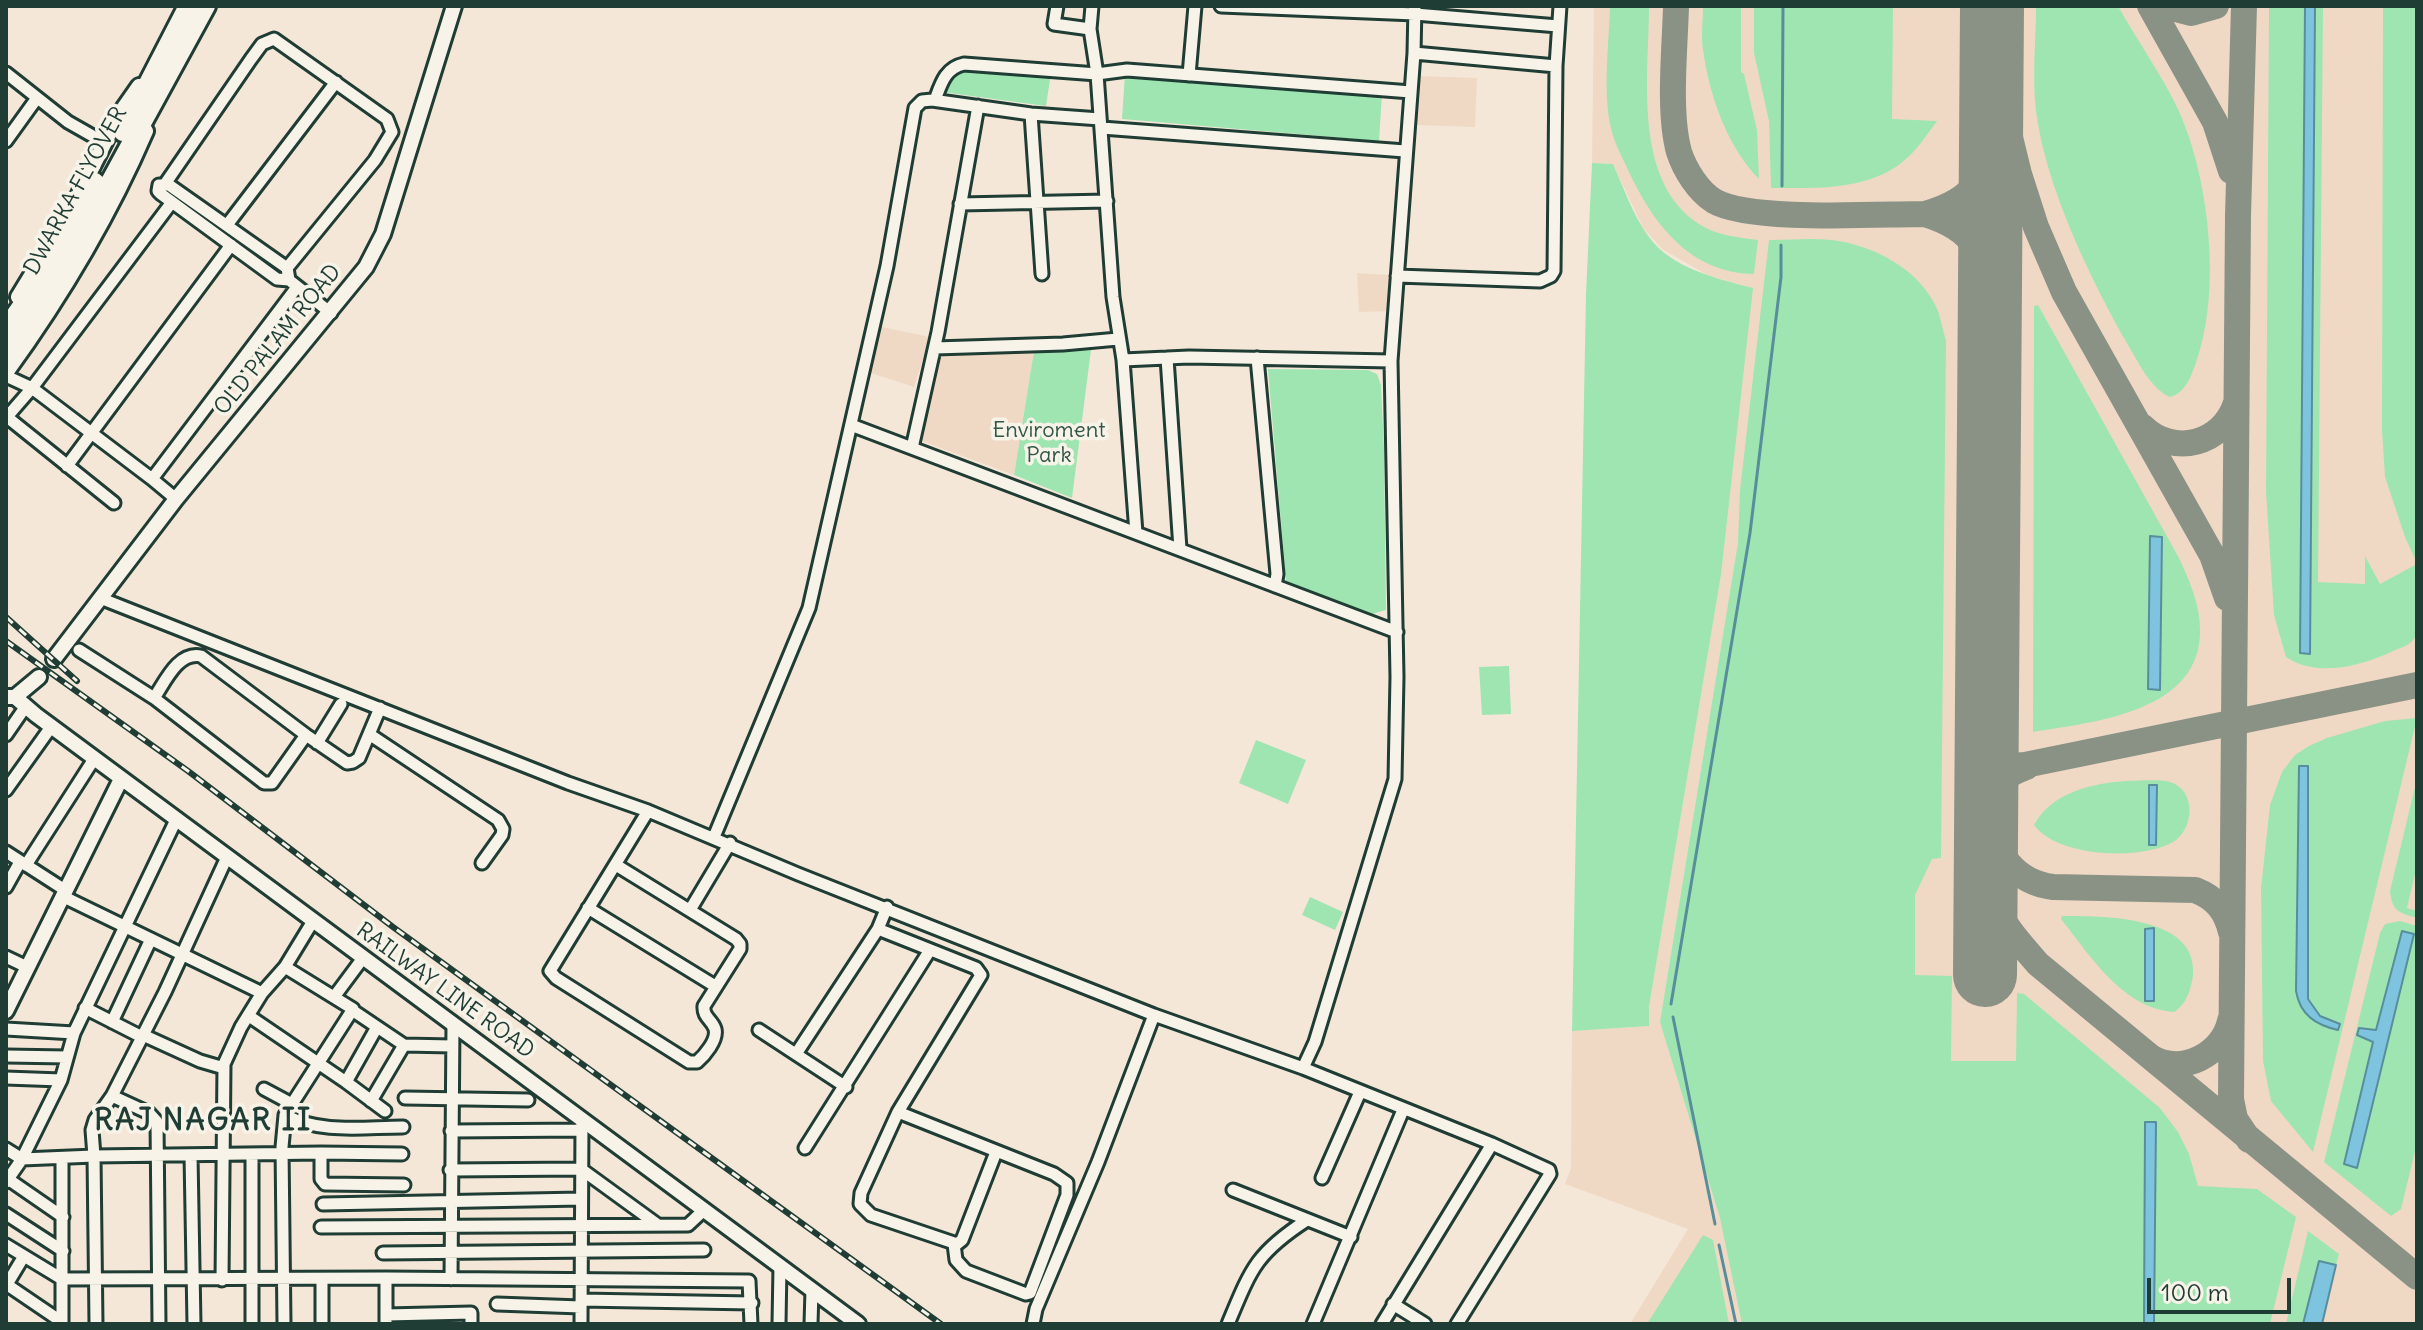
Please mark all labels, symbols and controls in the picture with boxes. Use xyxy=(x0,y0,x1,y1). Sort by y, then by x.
street label: DWARKA FLYOVER xyxy=(19,102,133,280)
street label: OLD PALAM ROAD xyxy=(209,259,347,421)
park label: Enviroment Park xyxy=(992,418,1106,470)
street label: RAILWAY LINE ROAD xyxy=(351,918,539,1064)
district label: RAJ NAGAR II xyxy=(94,1103,312,1139)
scale bar xyxy=(2151,1262,2295,1312)
text: 100 m xyxy=(2161,1277,2229,1307)

